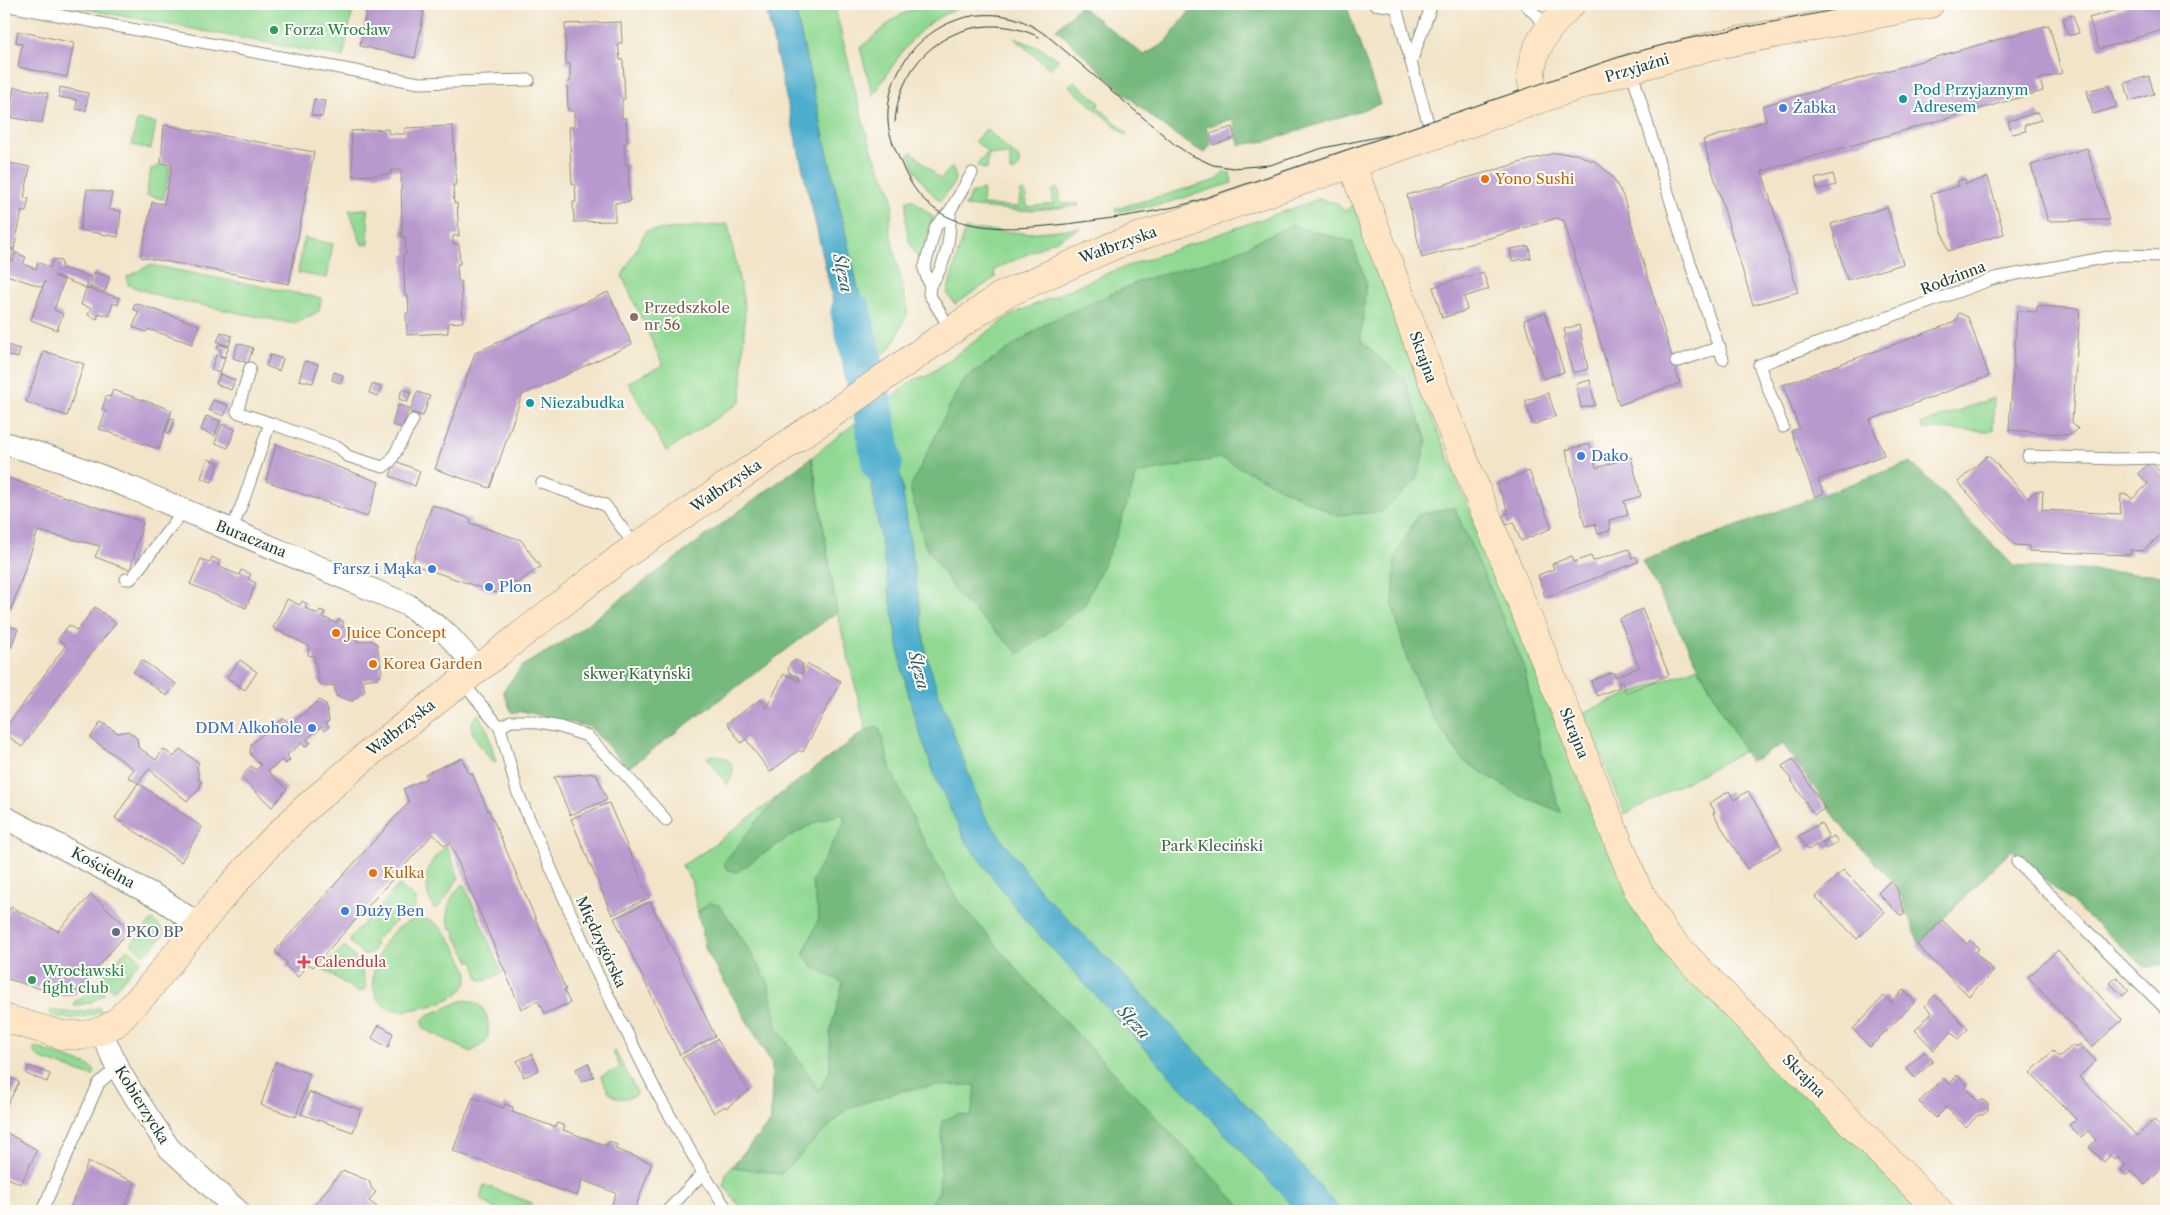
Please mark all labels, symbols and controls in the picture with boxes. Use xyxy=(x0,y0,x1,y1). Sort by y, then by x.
place label: Forza Wrocław xyxy=(284,20,391,39)
marker: Forza Wrocław xyxy=(268,24,280,36)
street label: Przyjaźni xyxy=(1602,49,1672,86)
place label: Pod Przyjaznym Adresem xyxy=(1912,80,2028,116)
marker: Pod Przyjaznym Adresem xyxy=(1897,93,1909,105)
place label: Żabka xyxy=(1793,98,1836,117)
marker: Żabka xyxy=(1777,102,1789,114)
place label: Yono Sushi xyxy=(1494,169,1575,188)
marker: Yono Sushi xyxy=(1479,173,1491,185)
street label: Wałbrzyska xyxy=(1075,222,1159,268)
water label: Ślęza xyxy=(829,251,857,294)
street label: Rodzinna xyxy=(1918,256,1988,299)
place label: Przedszkole nr 56 xyxy=(644,298,730,334)
marker: Przedszkole nr 56 xyxy=(628,311,640,323)
street label: Skrajna xyxy=(1405,328,1442,385)
place label: Niezabudka xyxy=(540,393,625,412)
marker: Niezabudka xyxy=(524,397,536,409)
place label: Dako xyxy=(1591,446,1628,465)
marker: Dako xyxy=(1575,450,1587,462)
street label: Wałbrzyska xyxy=(686,455,765,517)
street label: Buraczana xyxy=(213,516,289,561)
place label: Farsz i Mąka xyxy=(333,559,422,578)
marker: Farsz i Mąka xyxy=(426,563,438,575)
place label: Plon xyxy=(499,577,533,596)
marker: Plon xyxy=(483,581,495,593)
place label: Juice Concept xyxy=(344,623,447,642)
marker: Juice Concept xyxy=(330,627,342,639)
water label: Ślęza xyxy=(904,648,934,692)
place label: Korea Garden xyxy=(383,654,483,673)
marker: Korea Garden xyxy=(367,658,379,670)
park label: skwer Katyński xyxy=(583,664,691,683)
street label: Wałbrzyska xyxy=(362,695,439,761)
street label: Skrajna xyxy=(1556,705,1593,761)
place label: DDM Alkohole xyxy=(195,718,302,737)
marker: DDM Alkohole xyxy=(306,722,318,734)
park label: Park Kleciński xyxy=(1161,836,1264,855)
street label: Kościelna xyxy=(68,843,138,892)
place label: Kulka xyxy=(383,863,425,882)
marker: Kulka xyxy=(367,867,379,879)
street label: Międzygórska xyxy=(572,893,631,991)
place label: Duży Ben xyxy=(355,901,425,920)
marker: Duży Ben xyxy=(339,905,351,917)
place label: PKO BP xyxy=(126,922,184,941)
marker: PKO BP xyxy=(110,926,122,938)
place label: Calendula xyxy=(314,952,387,971)
marker: Calendula xyxy=(298,956,310,968)
place label: Wrocławski fight club xyxy=(41,961,125,997)
marker: Wrocławski fight club xyxy=(26,974,38,986)
water label: Ślęza xyxy=(1113,1000,1155,1043)
street label: Skrajna xyxy=(1779,1050,1830,1101)
street label: Kobierzycka xyxy=(111,1062,174,1147)

